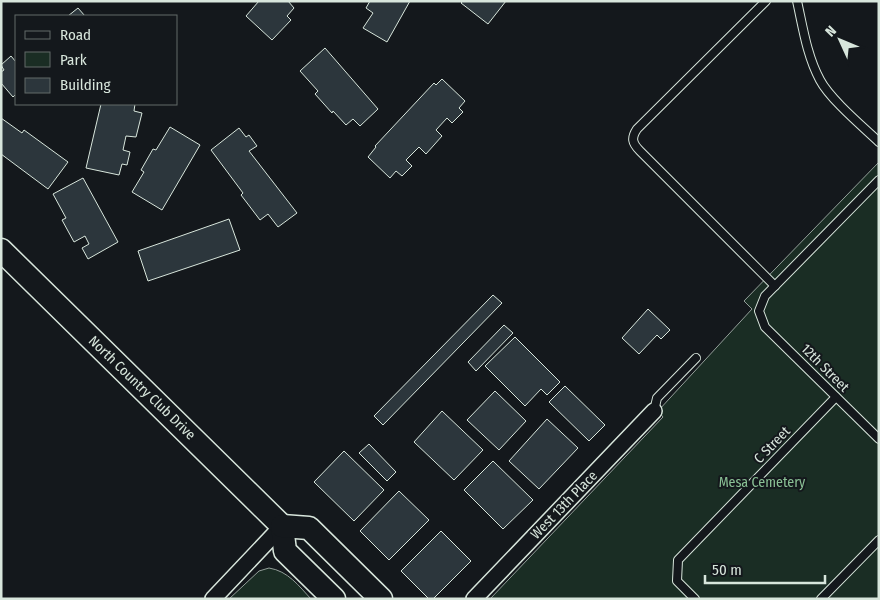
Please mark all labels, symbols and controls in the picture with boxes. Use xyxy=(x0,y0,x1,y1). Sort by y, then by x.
legend xyxy=(15,15,178,105)
north arrow xyxy=(815,15,865,65)
text: N xyxy=(822,22,840,40)
text: Road xyxy=(60,26,91,44)
text: Park xyxy=(60,51,87,69)
text: Building xyxy=(60,76,111,94)
street label: North Country Club Drive xyxy=(85,332,199,444)
street label: 12th Street xyxy=(797,340,853,396)
street label: C Street xyxy=(750,423,794,467)
street label: West 13th Place xyxy=(527,467,601,543)
park label: Mesa Cemetery xyxy=(719,474,806,491)
scale bar xyxy=(705,552,825,584)
text: 50 m xyxy=(712,561,742,579)

